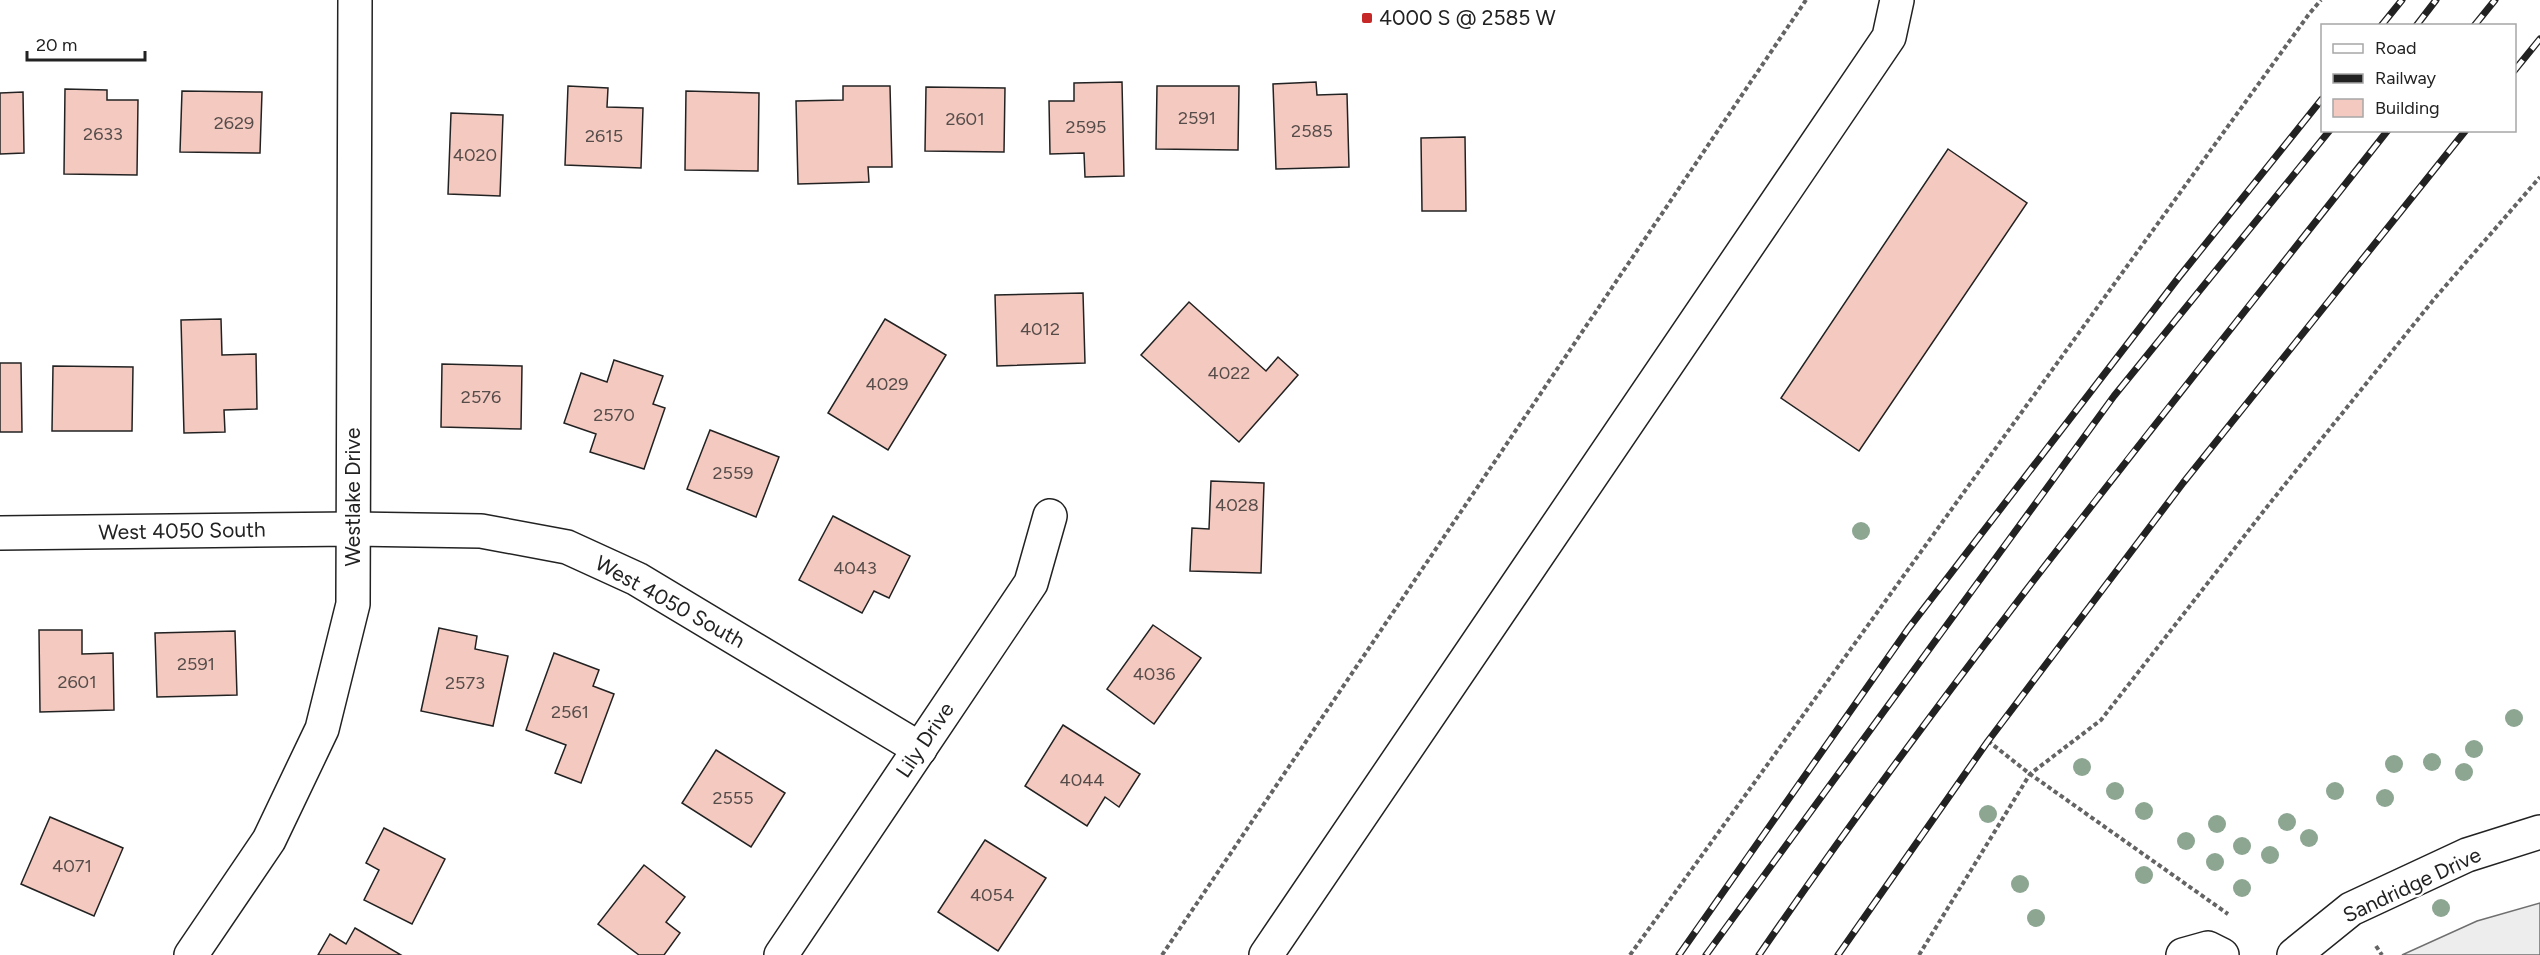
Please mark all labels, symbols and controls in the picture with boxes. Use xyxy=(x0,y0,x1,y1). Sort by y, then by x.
place label: 4000 S @ 2585 W xyxy=(1379,5,1556,30)
marker: 4000 S @ 2585 W xyxy=(1360,11,1374,25)
scale bar xyxy=(27,24,146,62)
legend xyxy=(2321,24,2516,132)
text: 20 m xyxy=(36,34,77,56)
text: Road xyxy=(2375,37,2416,59)
text: Railway xyxy=(2375,67,2437,89)
text: Building xyxy=(2375,97,2440,119)
house number: 2591 xyxy=(1178,107,1216,129)
house number: 2601 xyxy=(945,108,985,130)
house number: 2629 xyxy=(214,112,254,134)
house number: 2595 xyxy=(1066,116,1106,138)
house number: 2585 xyxy=(1291,120,1333,142)
house number: 2633 xyxy=(83,123,123,145)
house number: 2615 xyxy=(585,125,623,147)
house number: 4020 xyxy=(453,144,497,166)
house number: 4012 xyxy=(1020,318,1060,340)
house number: 4022 xyxy=(1208,362,1250,384)
house number: 4029 xyxy=(866,373,908,395)
house number: 2576 xyxy=(461,386,501,408)
house number: 2570 xyxy=(593,404,635,426)
street label: Westlake Drive xyxy=(340,428,365,567)
house number: 2559 xyxy=(713,462,753,484)
house number: 4028 xyxy=(1215,494,1259,516)
street label: West 4050 South xyxy=(98,517,266,544)
street label: West 4050 South xyxy=(591,550,749,653)
house number: 4043 xyxy=(833,557,877,579)
house number: 2591 xyxy=(177,653,215,675)
house number: 4036 xyxy=(1133,663,1175,685)
house number: 2601 xyxy=(57,671,97,693)
house number: 2573 xyxy=(445,672,485,694)
street label: Lily Drive xyxy=(890,697,959,782)
house number: 2561 xyxy=(551,701,589,723)
house number: 4044 xyxy=(1059,769,1105,791)
house number: 2555 xyxy=(712,787,754,809)
street label: Sandridge Drive xyxy=(2339,842,2485,927)
house number: 4071 xyxy=(52,855,92,877)
house number: 4054 xyxy=(970,884,1014,906)

